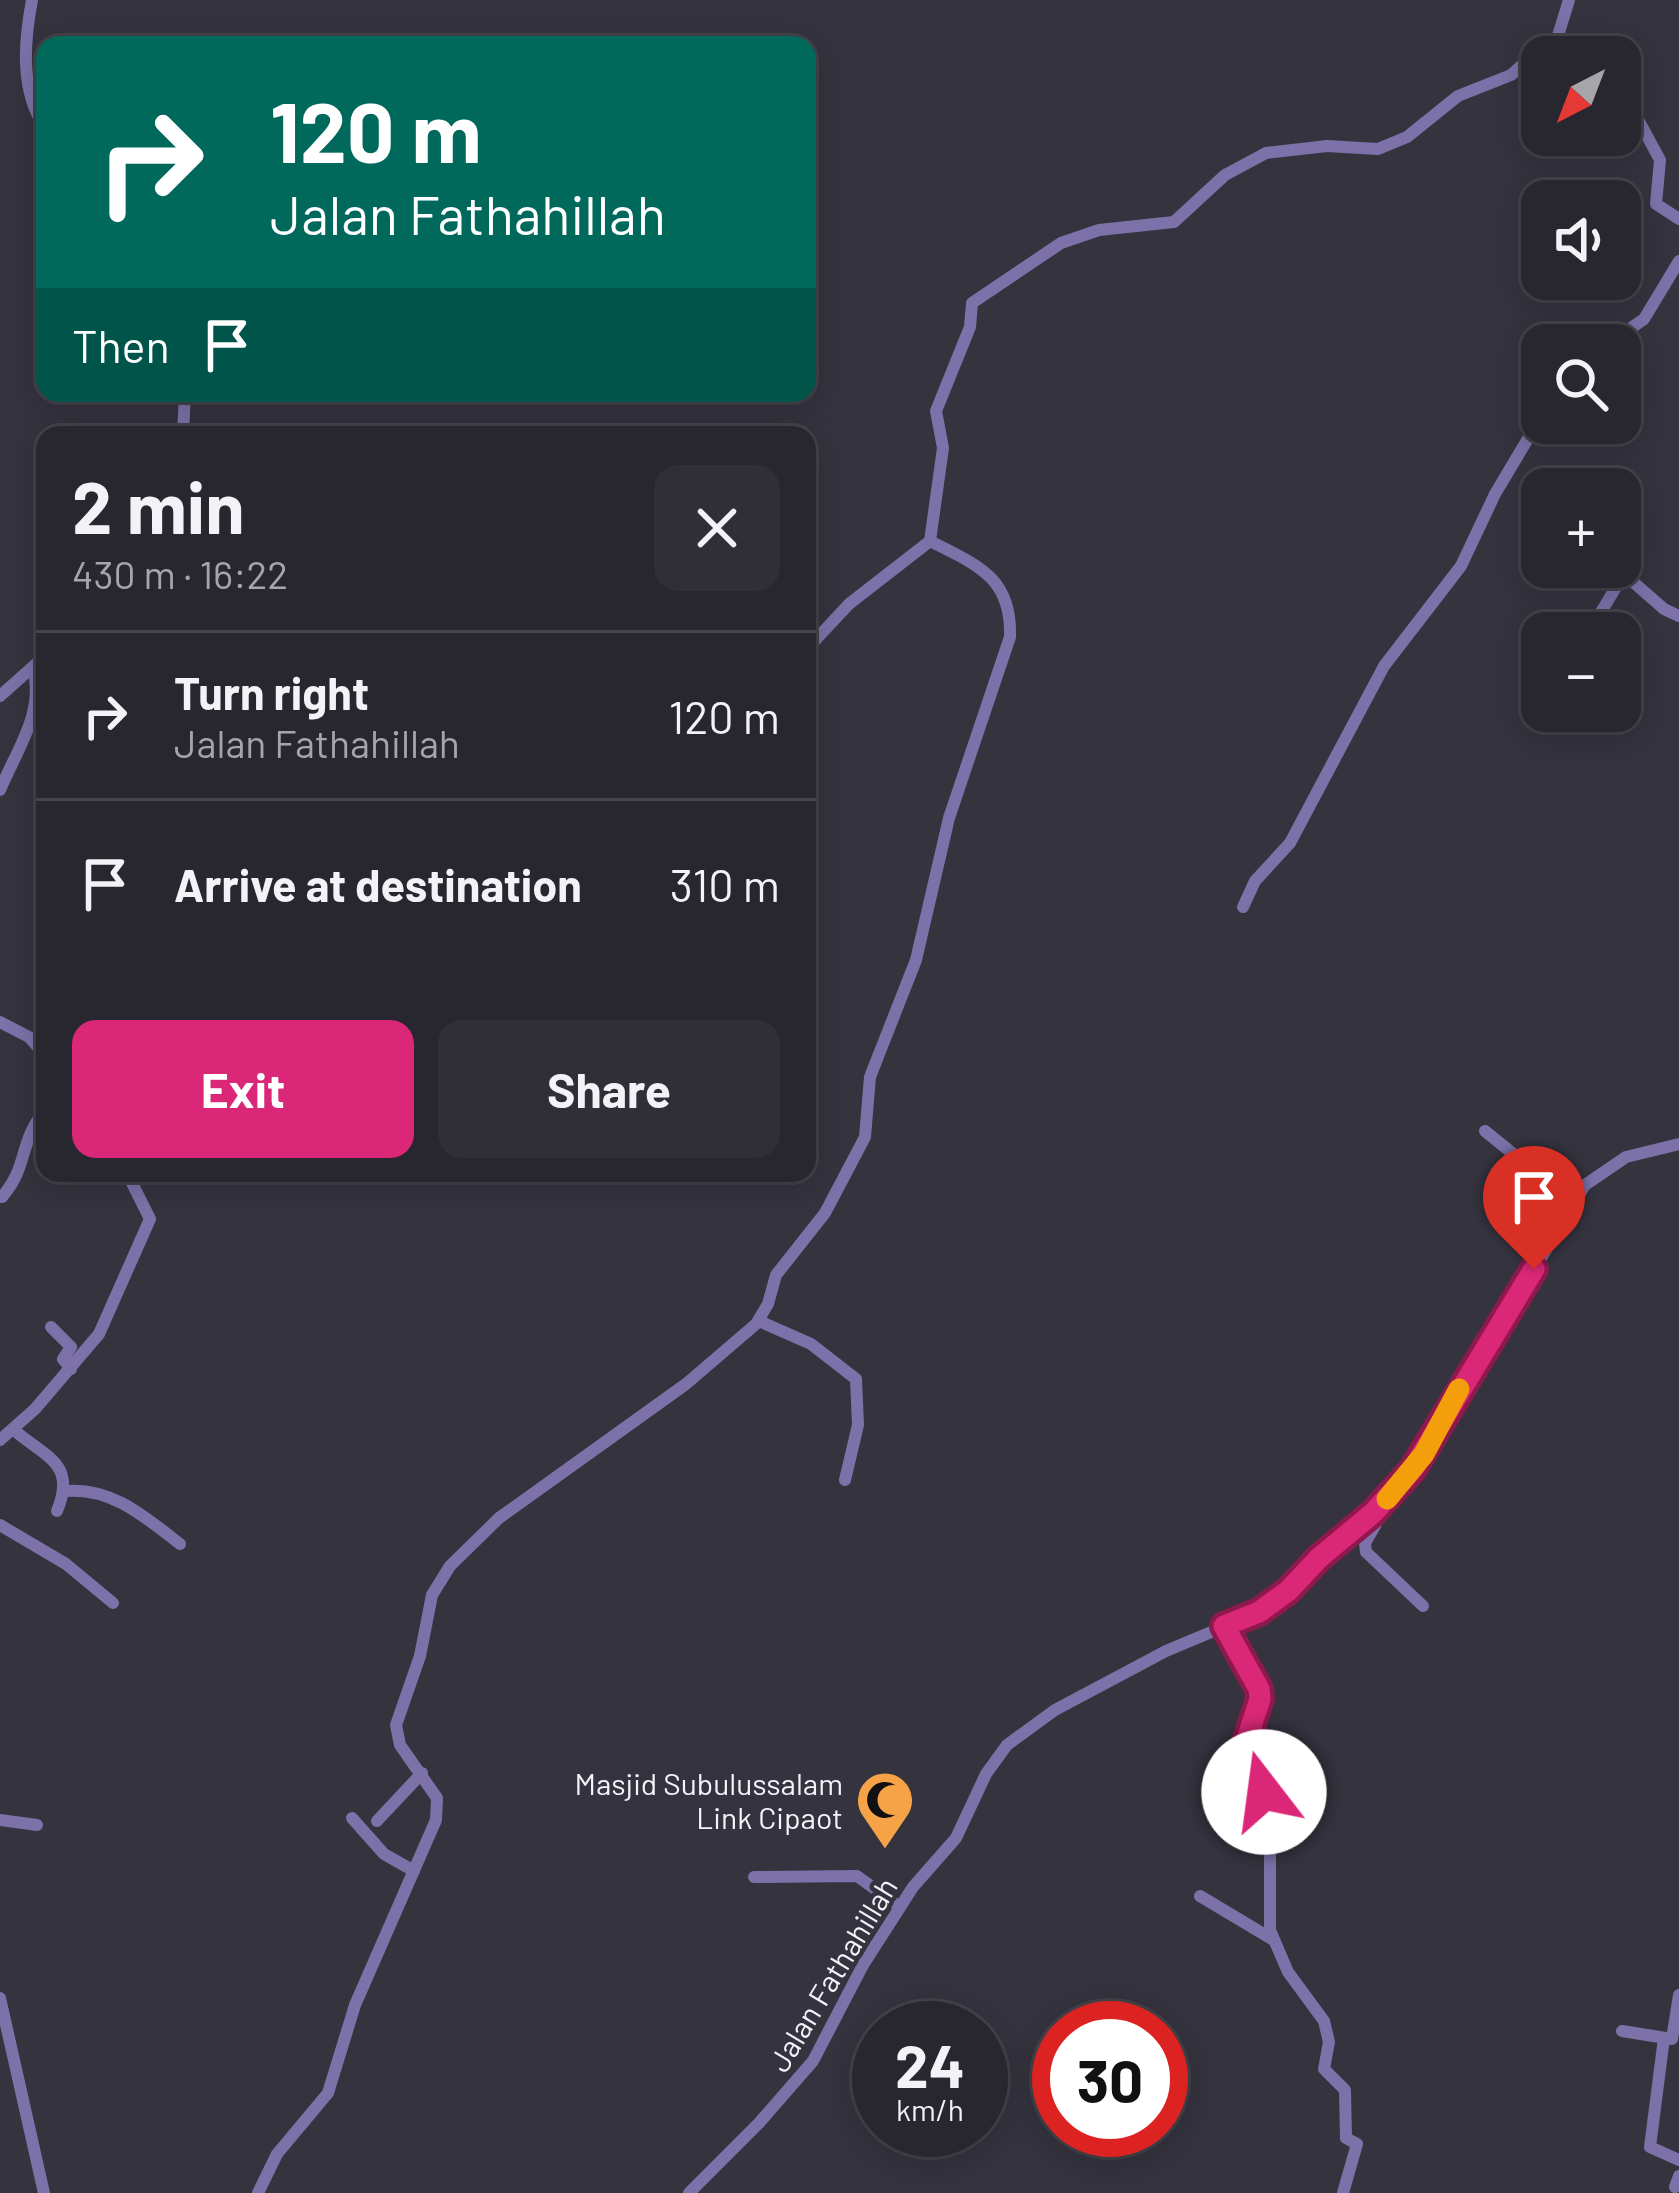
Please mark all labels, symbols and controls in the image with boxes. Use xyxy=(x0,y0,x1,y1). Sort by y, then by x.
north arrow xyxy=(1521,36,1641,156)
map controls xyxy=(1521,36,1641,732)
text: 120 m xyxy=(270,79,482,180)
icon: right xyxy=(72,84,228,240)
button: sound xyxy=(1521,180,1641,300)
text: Jalan Fathahillah xyxy=(270,181,666,246)
icon: arrive xyxy=(194,312,260,378)
text: Then xyxy=(72,318,170,372)
button: search xyxy=(1521,324,1641,444)
text: 2 min xyxy=(72,462,245,548)
button: close xyxy=(654,465,780,591)
button: + xyxy=(1521,468,1641,588)
text: 430 m · 16:22 xyxy=(72,550,288,597)
button: − xyxy=(1521,612,1641,732)
text: Turn right xyxy=(174,665,369,719)
icon: right xyxy=(72,683,138,749)
text: 120 m xyxy=(668,689,780,743)
text: Jalan Fathahillah xyxy=(174,719,460,766)
icon: arrive xyxy=(72,851,138,917)
text: Arrive at destination xyxy=(174,857,582,911)
text: 310 m xyxy=(670,857,780,911)
button: Exit xyxy=(72,1020,414,1158)
button: Share xyxy=(438,1020,780,1158)
pin xyxy=(1483,1146,1585,1269)
icon: arrive xyxy=(1501,1164,1567,1230)
position arrow xyxy=(1201,1729,1327,1855)
place label: Masjid Subulussalam Link Cipaot xyxy=(575,1765,843,1835)
mosque icon: Masjid Subulussalam Link Cipaot xyxy=(854,1769,916,1851)
street label: Jalan Fathahillah xyxy=(760,1870,904,2078)
speed limit sign: 30 xyxy=(1032,2001,1188,2157)
text: 24 xyxy=(895,2028,965,2100)
text: km/h xyxy=(896,2091,964,2127)

